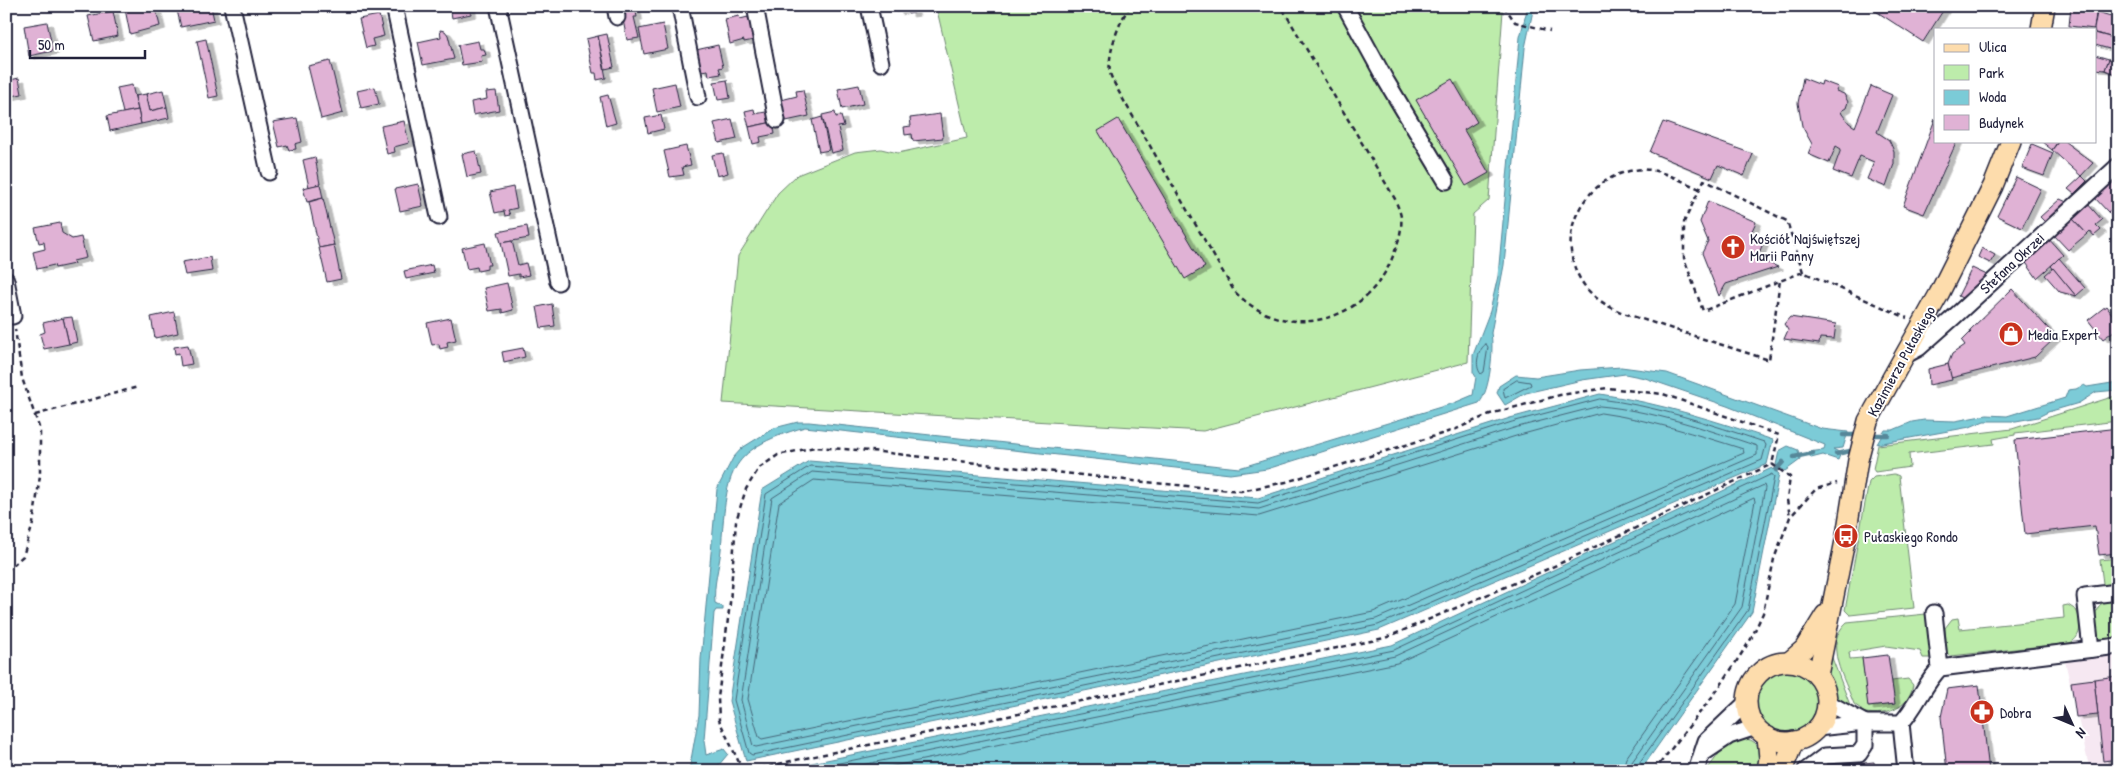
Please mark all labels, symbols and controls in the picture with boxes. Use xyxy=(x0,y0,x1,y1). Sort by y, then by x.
scale bar xyxy=(30,28,145,60)
legend xyxy=(1934,28,2096,142)
text: 50 m xyxy=(38,34,65,55)
text: Ulica xyxy=(1979,36,2006,57)
text: Park xyxy=(1979,62,2004,83)
text: Woda xyxy=(1979,86,2006,107)
text: Budynek xyxy=(1979,112,2024,133)
place label: Kościół Najświętszej Marii Panny xyxy=(1750,228,1860,266)
street label: Stefana Okrzei xyxy=(1975,228,2049,298)
church icon: Kościół Najświętszej Marii Panny xyxy=(1720,234,1746,260)
street label: Kazimierza Pułaskiego xyxy=(1862,302,1940,420)
shop icon: Media Expert xyxy=(1998,321,2024,347)
place label: Media Expert xyxy=(2028,324,2099,345)
bus stop icon: Pułaskiego Rondo xyxy=(1833,523,1859,549)
place label: Pułaskiego Rondo xyxy=(1864,526,1958,547)
pharmacy icon: Dobra xyxy=(1969,699,1995,725)
north arrow xyxy=(2046,700,2096,750)
place label: Dobra xyxy=(2000,702,2031,723)
text: N xyxy=(2072,724,2091,743)

